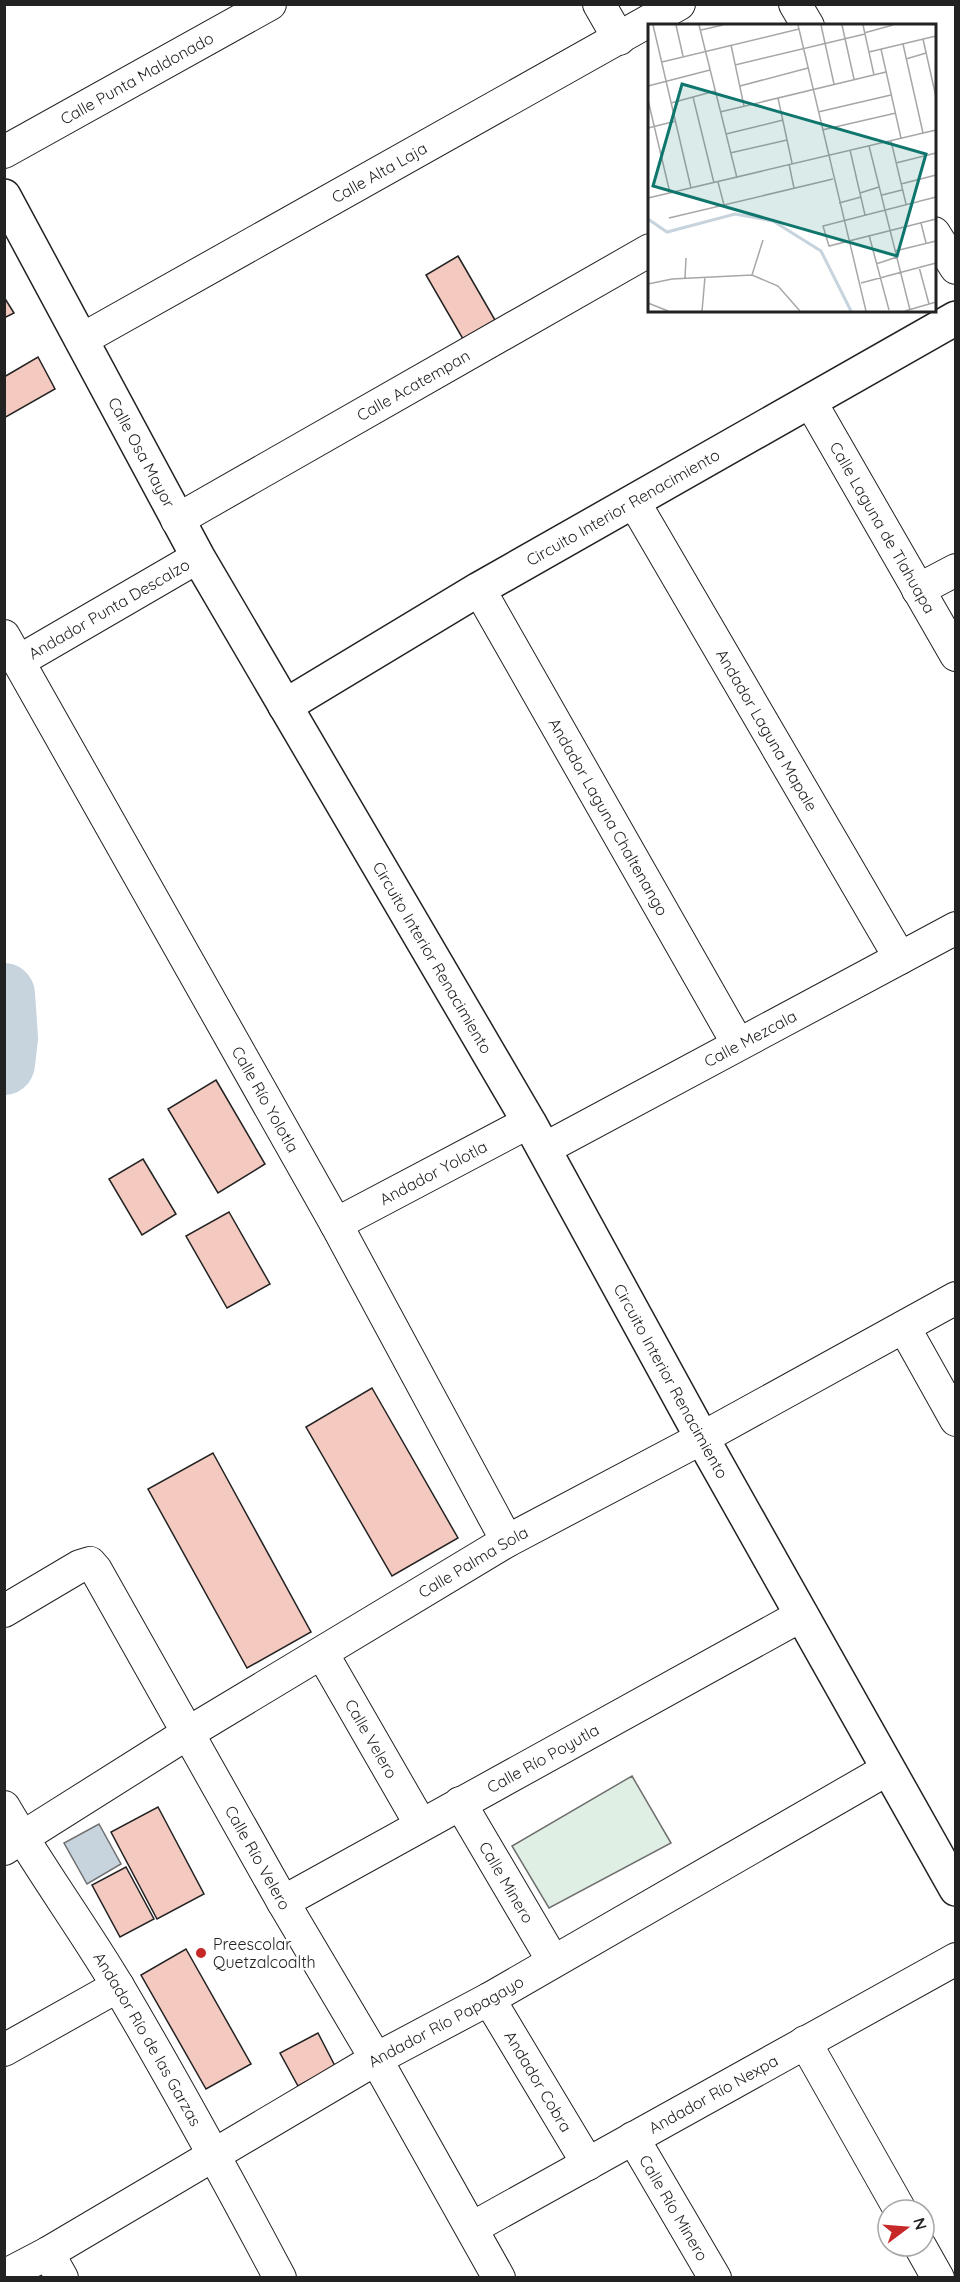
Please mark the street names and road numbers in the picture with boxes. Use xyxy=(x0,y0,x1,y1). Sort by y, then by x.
street label: Calle Punta Maldonado xyxy=(57,27,217,129)
street label: Calle Alta Laja xyxy=(328,138,431,207)
street label: Calle Acatempan xyxy=(353,345,473,425)
street label: Calle Osa Mayor xyxy=(104,394,180,511)
street label: Calle Laguna de Tlahuapa xyxy=(826,438,940,617)
street label: Circuito Interior Renacimiento xyxy=(523,444,723,570)
street label: Andador Punta Descalzo xyxy=(25,554,193,663)
street label: Andador Laguna Mapale xyxy=(712,645,822,815)
street label: Andador Laguna Chaltenango xyxy=(544,714,673,919)
street label: Circuito Interior Renacimiento xyxy=(369,858,497,1057)
street label: Calle Mezcala xyxy=(701,1005,800,1071)
street label: Calle Río Yolotla xyxy=(228,1043,304,1156)
street label: Andador Yolotla xyxy=(376,1136,491,1209)
street label: Circuito Interior Renacimiento xyxy=(609,1280,733,1482)
street label: Calle Palma Sola xyxy=(414,1522,531,1602)
street label: Calle Velero xyxy=(341,1696,402,1782)
street label: Calle Río Poyutla xyxy=(483,1719,602,1797)
street label: Calle Río Velero xyxy=(221,1802,295,1913)
street label: Calle Minero xyxy=(475,1838,538,1927)
street label: Andador Río de las Garzas xyxy=(89,1948,206,2130)
street label: Andador Río Papagayo xyxy=(364,1971,527,2072)
street label: Andador Cobra xyxy=(500,2027,576,2136)
street label: Andador Río Nexpa xyxy=(645,2050,781,2138)
street label: Calle Río Minero xyxy=(635,2151,713,2264)

